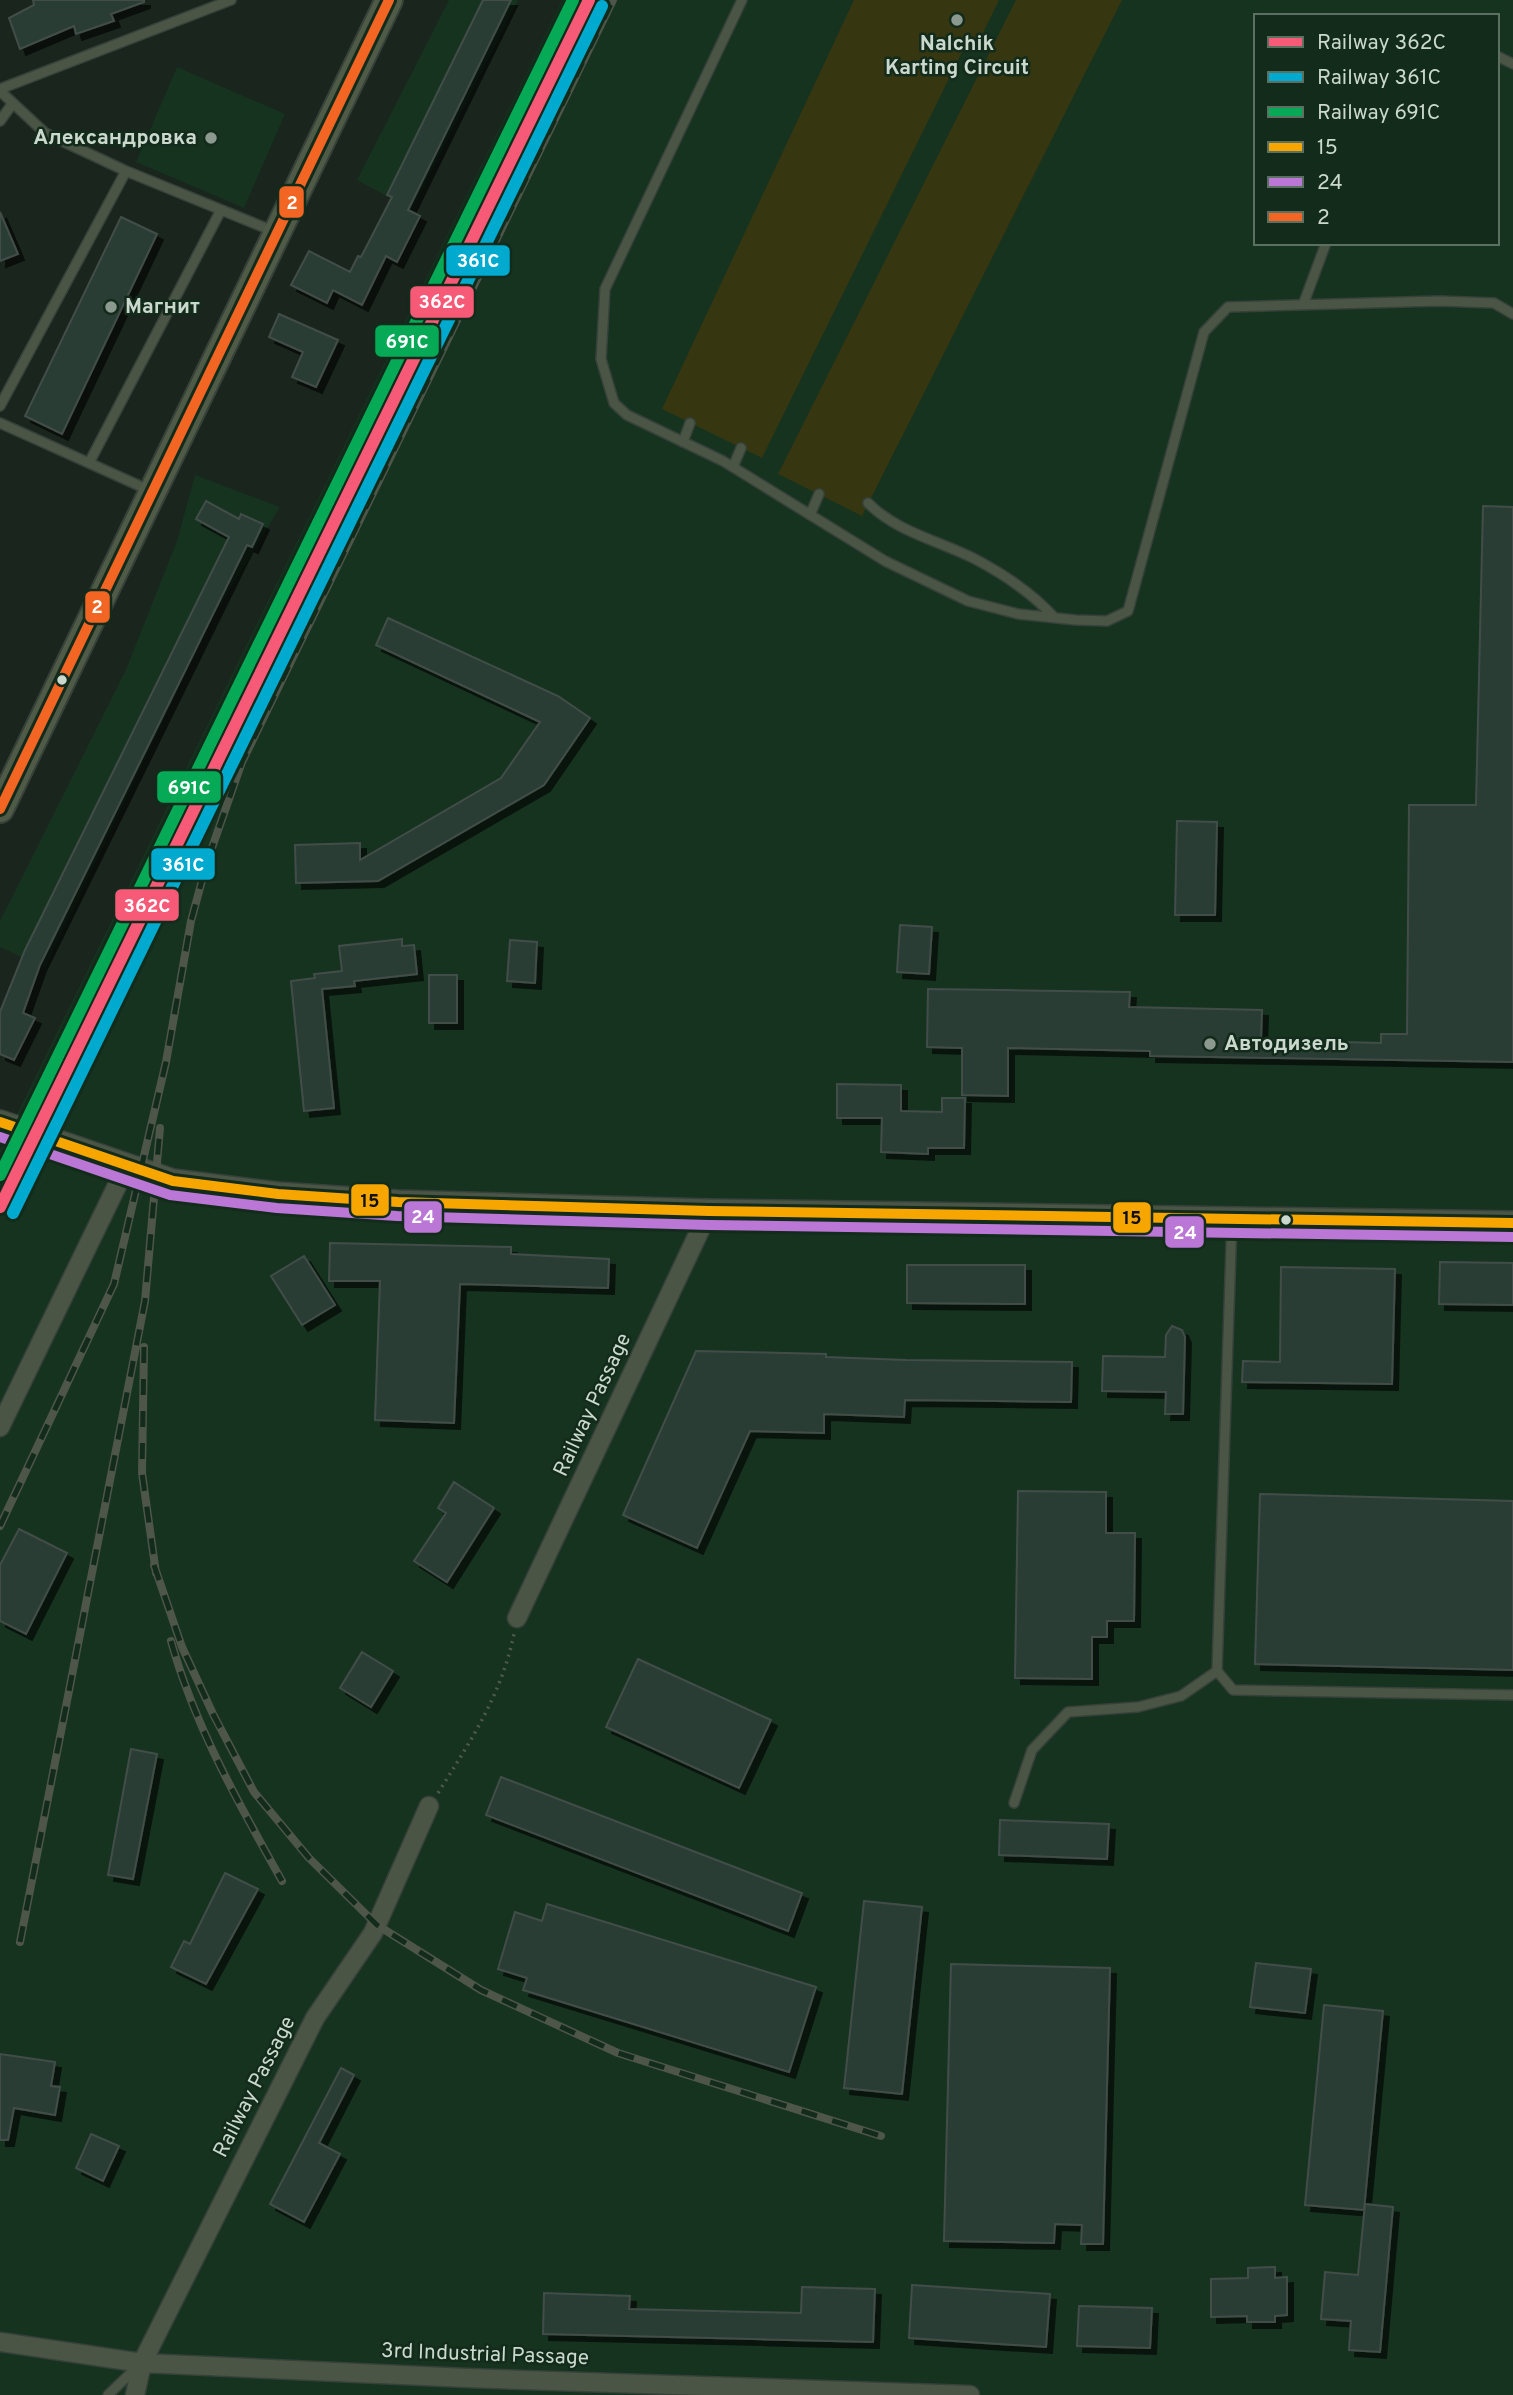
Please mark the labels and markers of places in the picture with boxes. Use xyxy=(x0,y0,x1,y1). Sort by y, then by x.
marker: Nalchik Karting Circuit xyxy=(949,12,965,28)
place label: Nalchik Karting Circuit xyxy=(885,31,1029,82)
place label: Александровка xyxy=(33,125,197,152)
marker: Александровка xyxy=(203,130,219,146)
place label: Магнит xyxy=(125,294,200,321)
marker: Магнит xyxy=(103,299,119,315)
unlabelled marker xyxy=(55,673,69,687)
place label: Автодизель xyxy=(1224,1031,1349,1058)
marker: Автодизель xyxy=(1202,1036,1218,1052)
unlabelled marker xyxy=(1279,1213,1293,1227)

